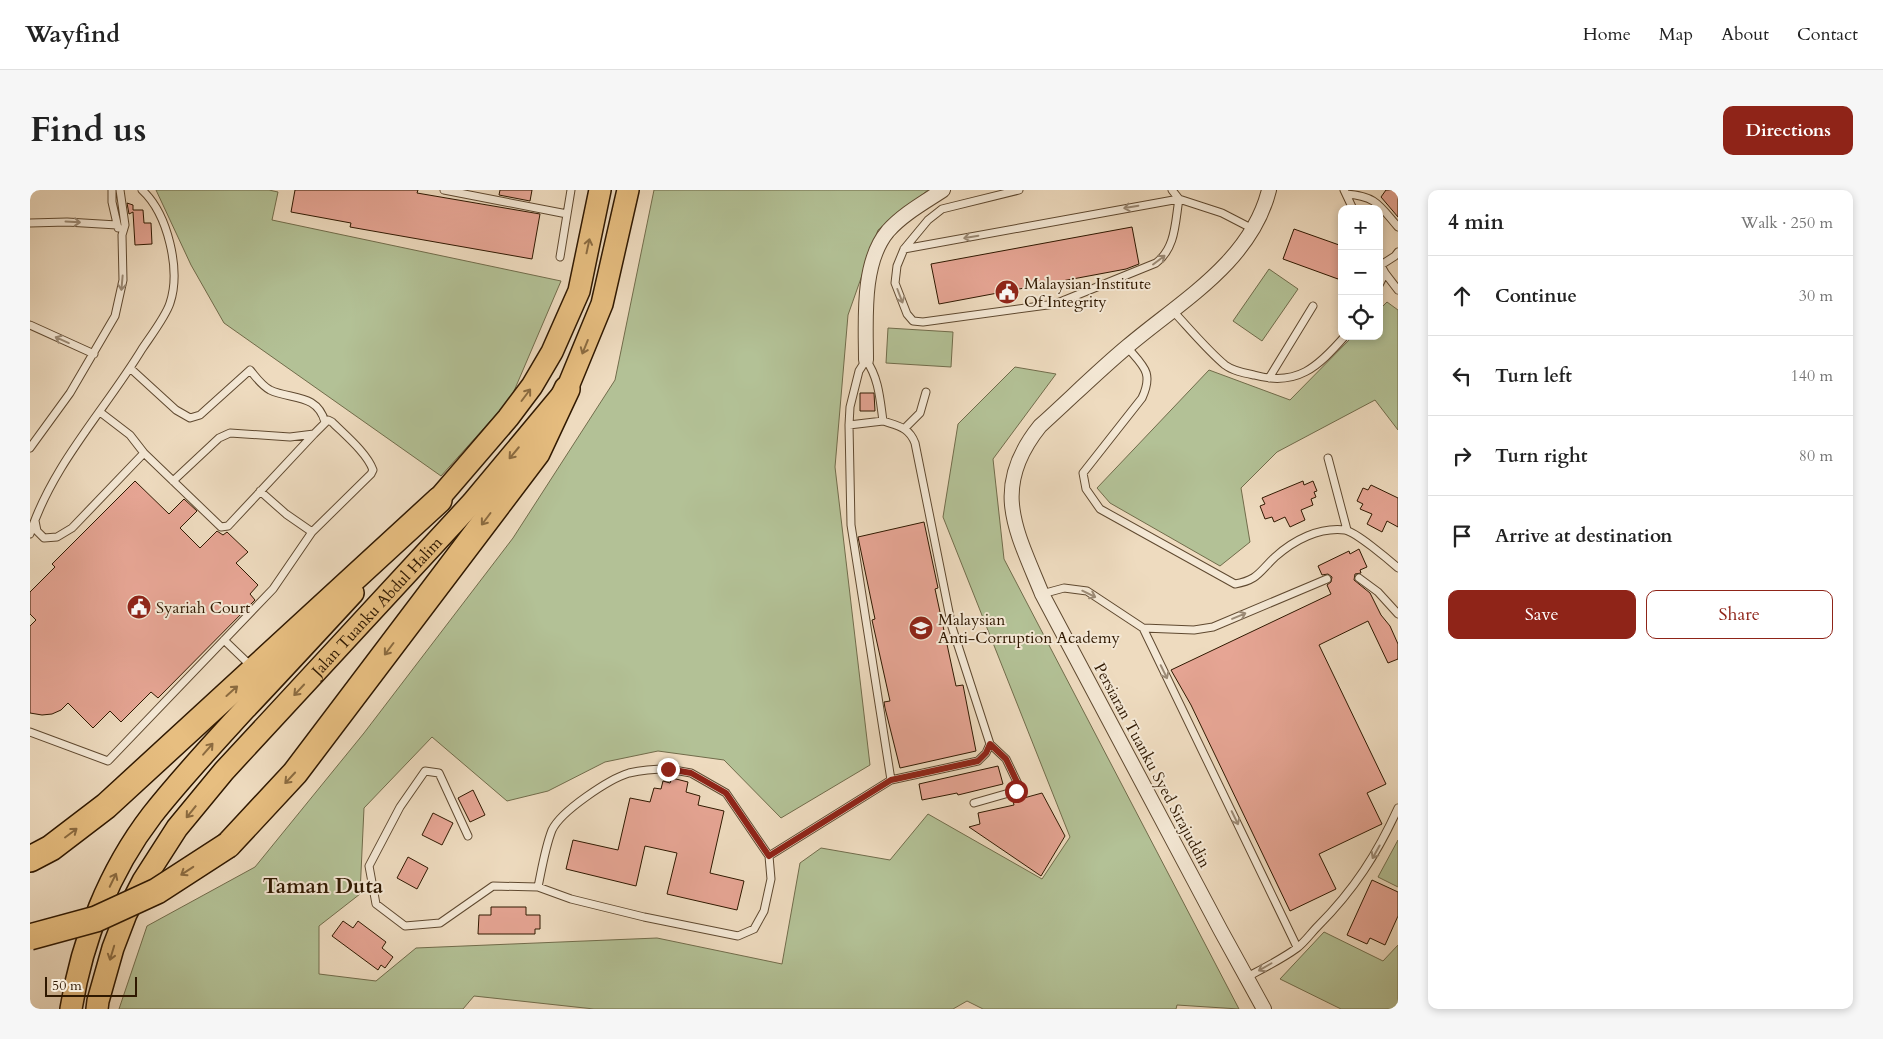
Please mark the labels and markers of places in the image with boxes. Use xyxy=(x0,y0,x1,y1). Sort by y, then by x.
place label: Malaysian Institute Of Integrity xyxy=(1024,273,1151,313)
public building icon: Malaysian Institute Of Integrity xyxy=(994,279,1020,305)
public building icon: Syariah Court xyxy=(126,594,152,620)
place label: Syariah Court xyxy=(156,597,250,619)
place label: Malaysian Anti-Corruption Academy xyxy=(938,609,1121,649)
school or university icon: Malaysian Anti-Corruption Academy xyxy=(908,615,934,641)

